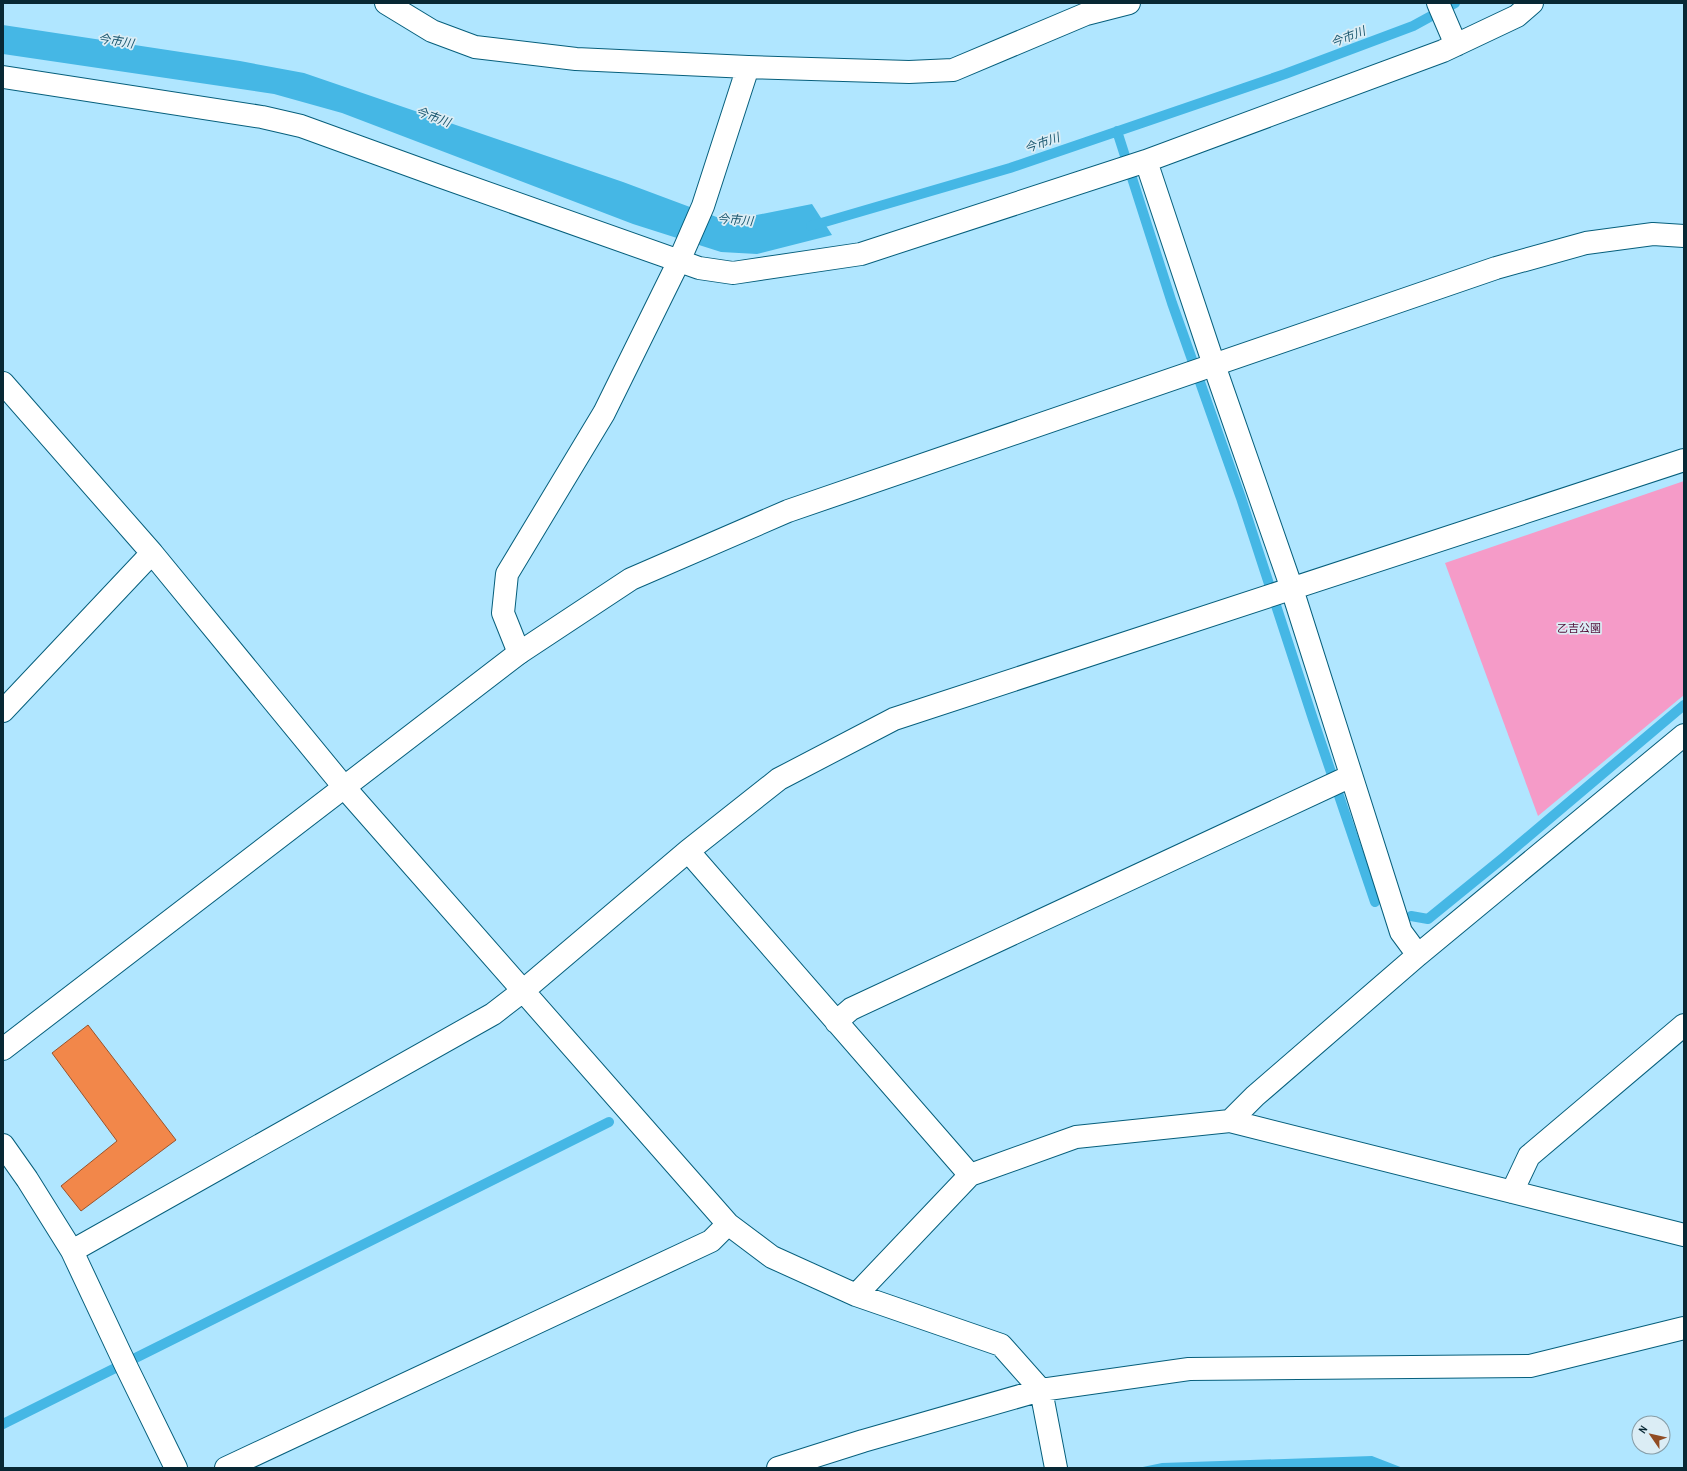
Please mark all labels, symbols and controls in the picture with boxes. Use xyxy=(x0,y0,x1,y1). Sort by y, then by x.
water label: 今市川 xyxy=(1328,22,1370,51)
water label: 今市川 xyxy=(97,30,137,52)
water label: 今市川 xyxy=(413,103,455,131)
water label: 今市川 xyxy=(1022,129,1064,156)
water label: 今市川 xyxy=(716,211,756,229)
park label: 乙吉公園 xyxy=(1557,621,1601,635)
north arrow xyxy=(1631,1415,1671,1455)
text: N xyxy=(1635,1423,1650,1436)

